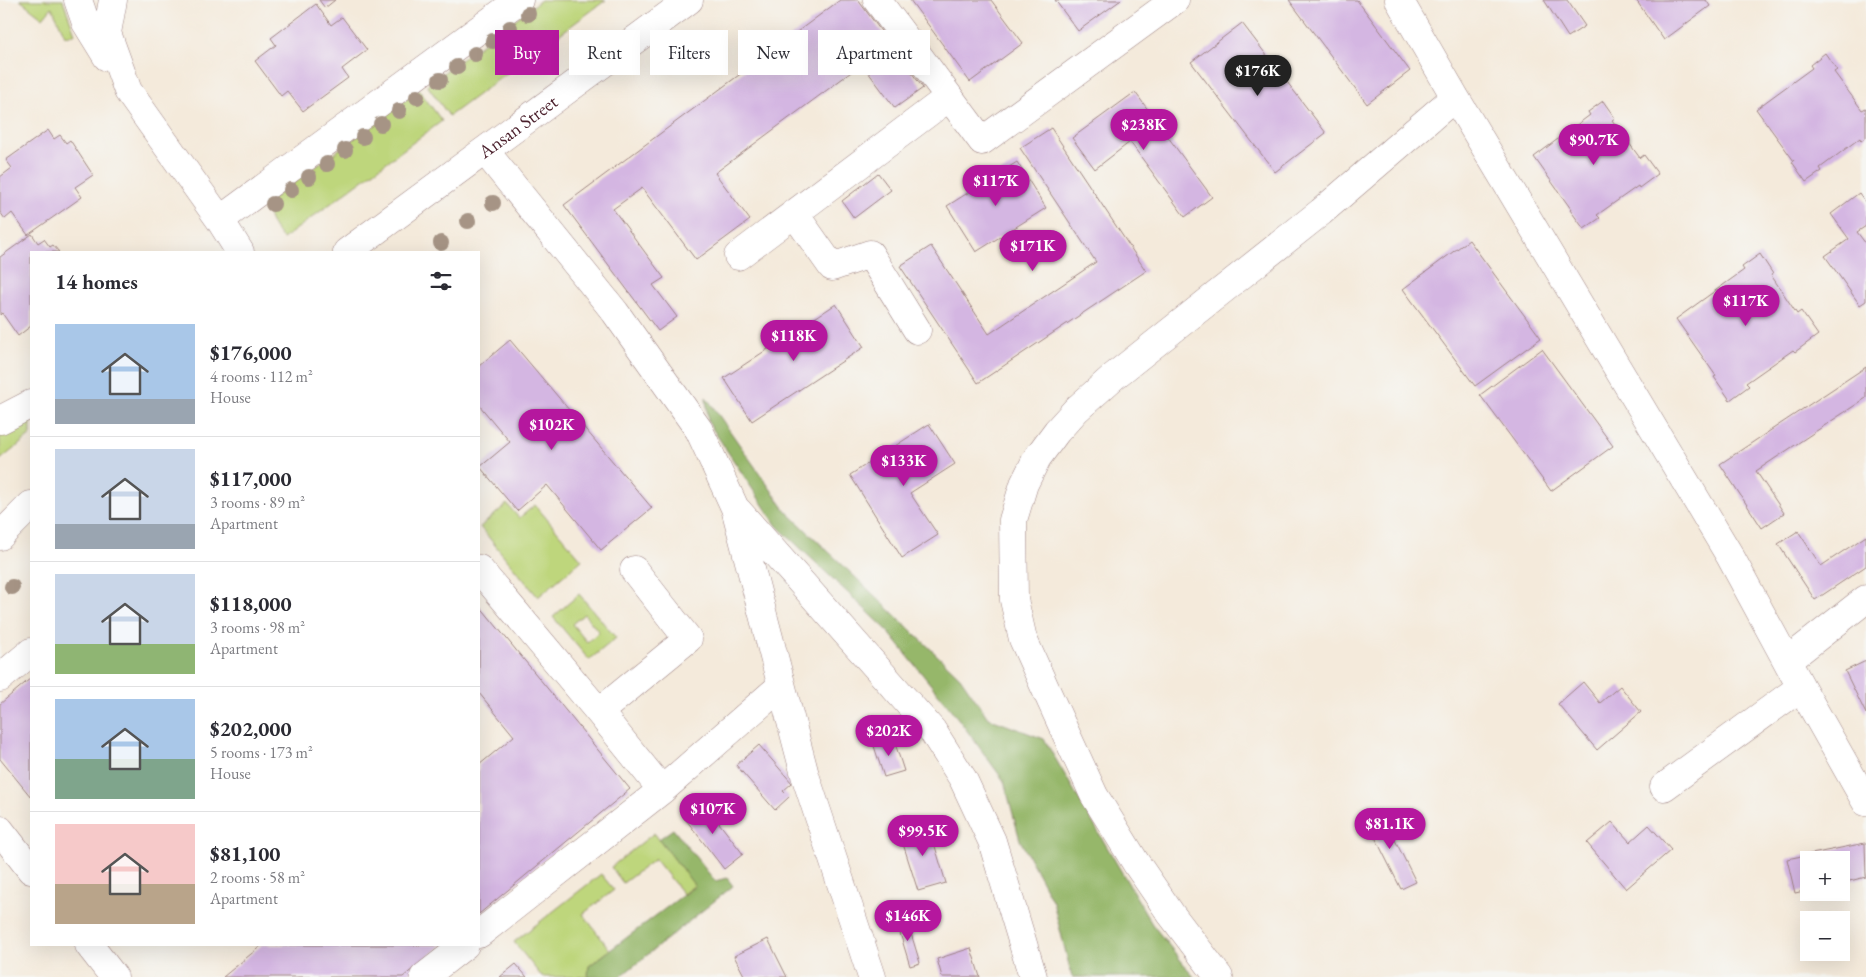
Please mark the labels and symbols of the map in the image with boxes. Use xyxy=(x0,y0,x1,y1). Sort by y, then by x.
pin: $176K xyxy=(1223,54,1293,97)
street label: Ansan Street xyxy=(472,89,562,164)
pin: $238K xyxy=(1109,108,1179,151)
pin: $90.7K xyxy=(1553,124,1635,166)
pin: $117K xyxy=(961,164,1031,207)
pin: $171K xyxy=(998,230,1068,272)
pin: $117K xyxy=(1711,284,1781,327)
pin: $118K xyxy=(759,320,829,362)
pin: $102K xyxy=(517,408,587,451)
pin: $133K xyxy=(869,444,939,487)
pin: $202K xyxy=(854,714,924,757)
pin: $107K xyxy=(678,792,748,835)
pin: $81.1K xyxy=(1349,808,1431,850)
pin: $99.5K xyxy=(882,814,964,857)
pin: $146K xyxy=(873,900,943,942)

